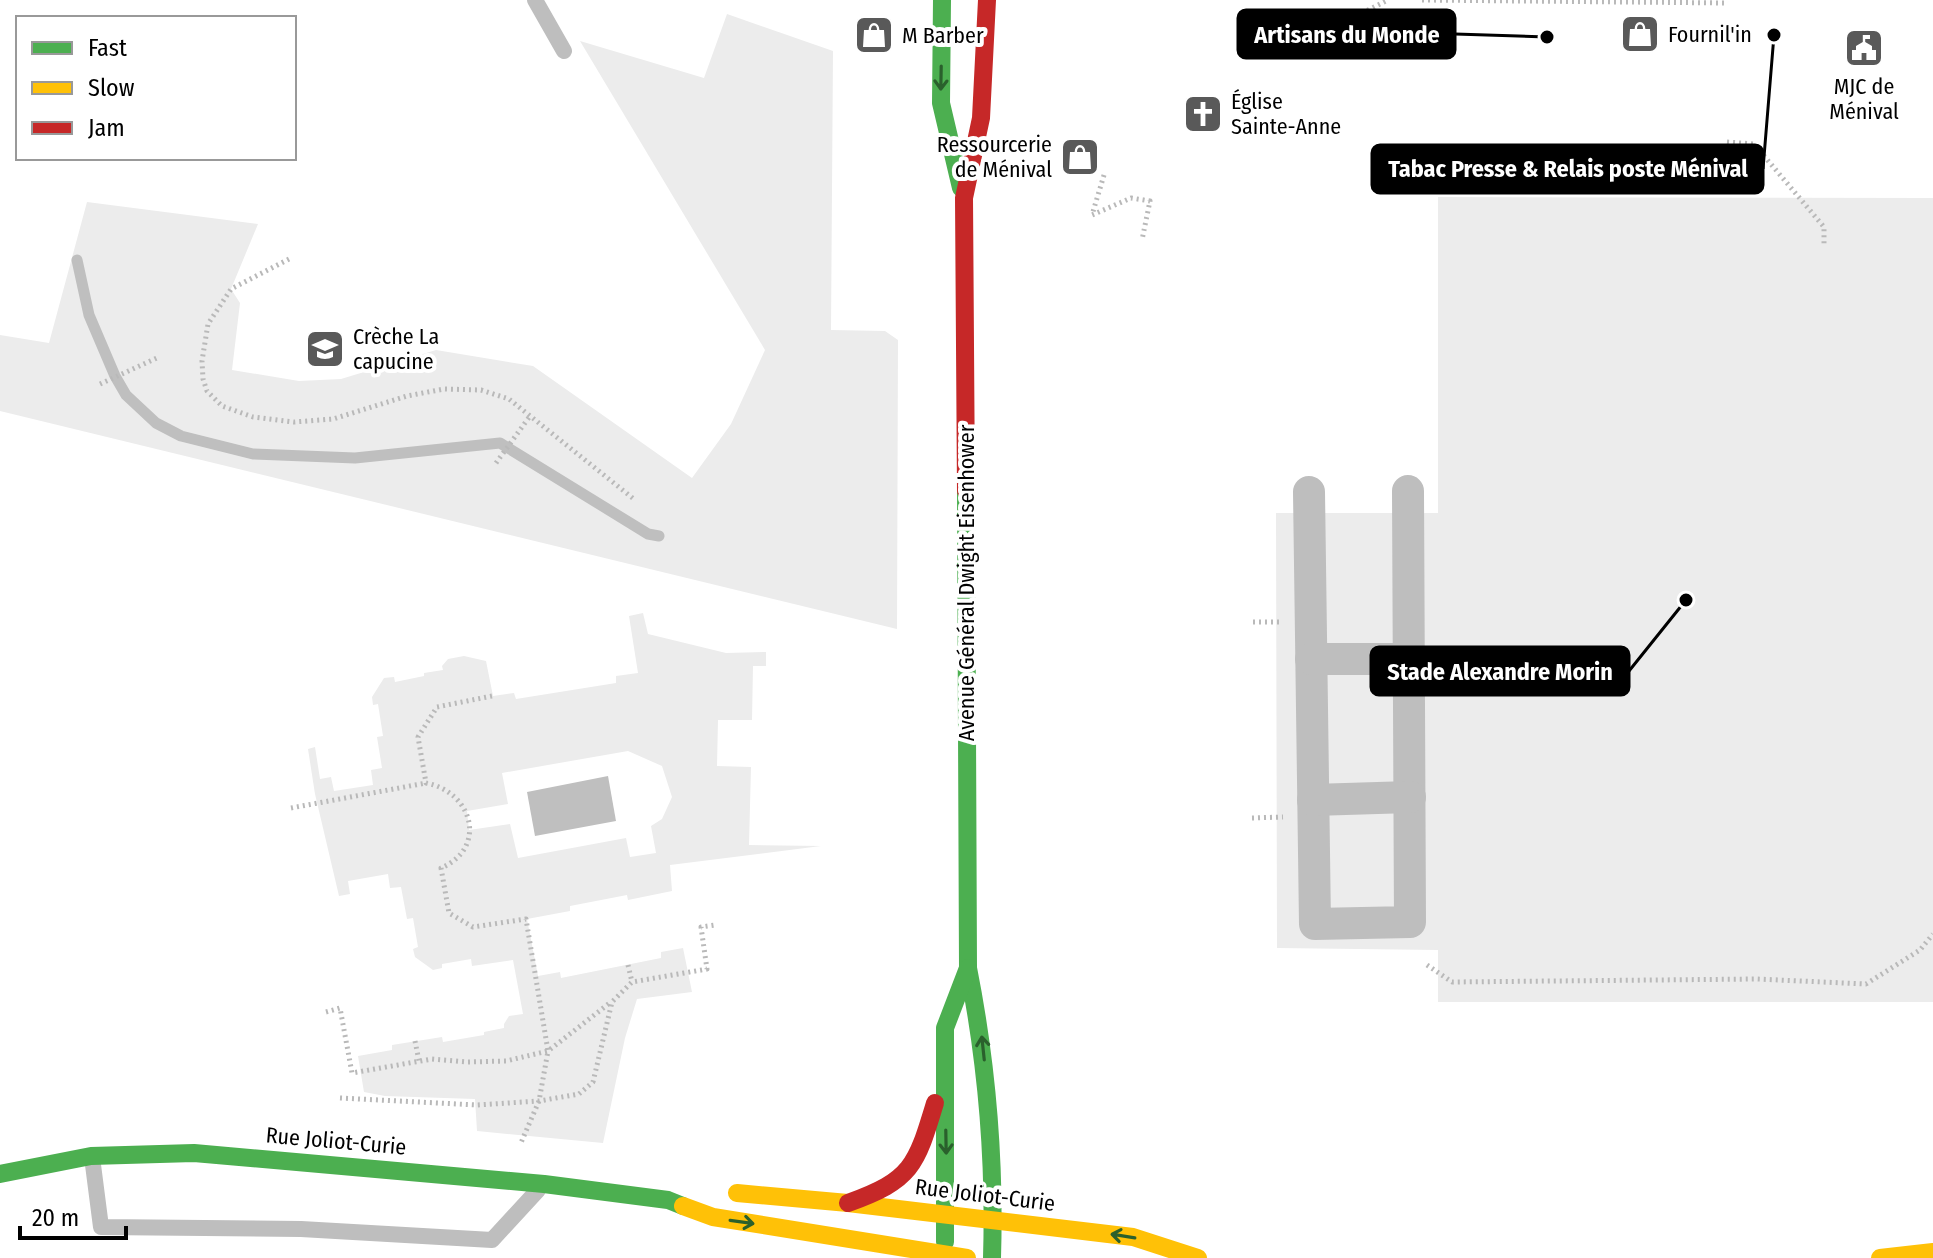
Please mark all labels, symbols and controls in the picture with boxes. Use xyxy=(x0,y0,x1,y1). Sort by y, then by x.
callout: Artisans du Monde xyxy=(1238,10,1455,58)
shop icon: Fournil'in xyxy=(1619,13,1661,55)
shop icon: M Barber xyxy=(853,14,895,56)
legend xyxy=(16,16,296,160)
text: Artisans du Monde xyxy=(1253,21,1440,49)
place label: Fournil'in xyxy=(1668,21,1752,48)
place label: M Barber xyxy=(902,22,984,49)
public building icon: MJC de Ménival xyxy=(1843,27,1885,69)
text: Fast xyxy=(88,34,127,62)
one-way arrow xyxy=(933,64,949,91)
place label: MJC de Ménival xyxy=(1829,73,1899,125)
text: Slow xyxy=(88,74,135,102)
place label: Église Sainte-Anne xyxy=(1231,88,1341,140)
church icon: Église Sainte-Anne xyxy=(1182,93,1224,135)
text: Jam xyxy=(88,114,125,142)
place label: Ressourcerie de Ménival xyxy=(937,131,1052,183)
shop icon: Ressourcerie de Ménival xyxy=(1059,136,1101,178)
callout: Tabac Presse & Relais poste Ménival xyxy=(1372,145,1763,193)
text: Tabac Presse & Relais poste Ménival xyxy=(1388,155,1748,183)
place label: Crèche La capucine xyxy=(353,323,439,375)
school or university icon: Crèche La capucine xyxy=(304,328,346,370)
street label: Avenue Général Dwight Eisenhower xyxy=(953,424,980,741)
callout: Stade Alexandre Morin xyxy=(1371,647,1629,695)
text: Stade Alexandre Morin xyxy=(1387,658,1613,686)
one-way arrow xyxy=(975,1035,990,1061)
street label: Rue Joliot-Curie xyxy=(265,1121,407,1161)
one-way arrow xyxy=(939,1128,954,1155)
street label: Rue Joliot-Curie xyxy=(913,1173,1057,1217)
scale bar xyxy=(20,1190,126,1240)
text: 20 m xyxy=(32,1204,79,1232)
one-way arrow xyxy=(729,1215,755,1230)
one-way arrow xyxy=(1111,1228,1137,1243)

